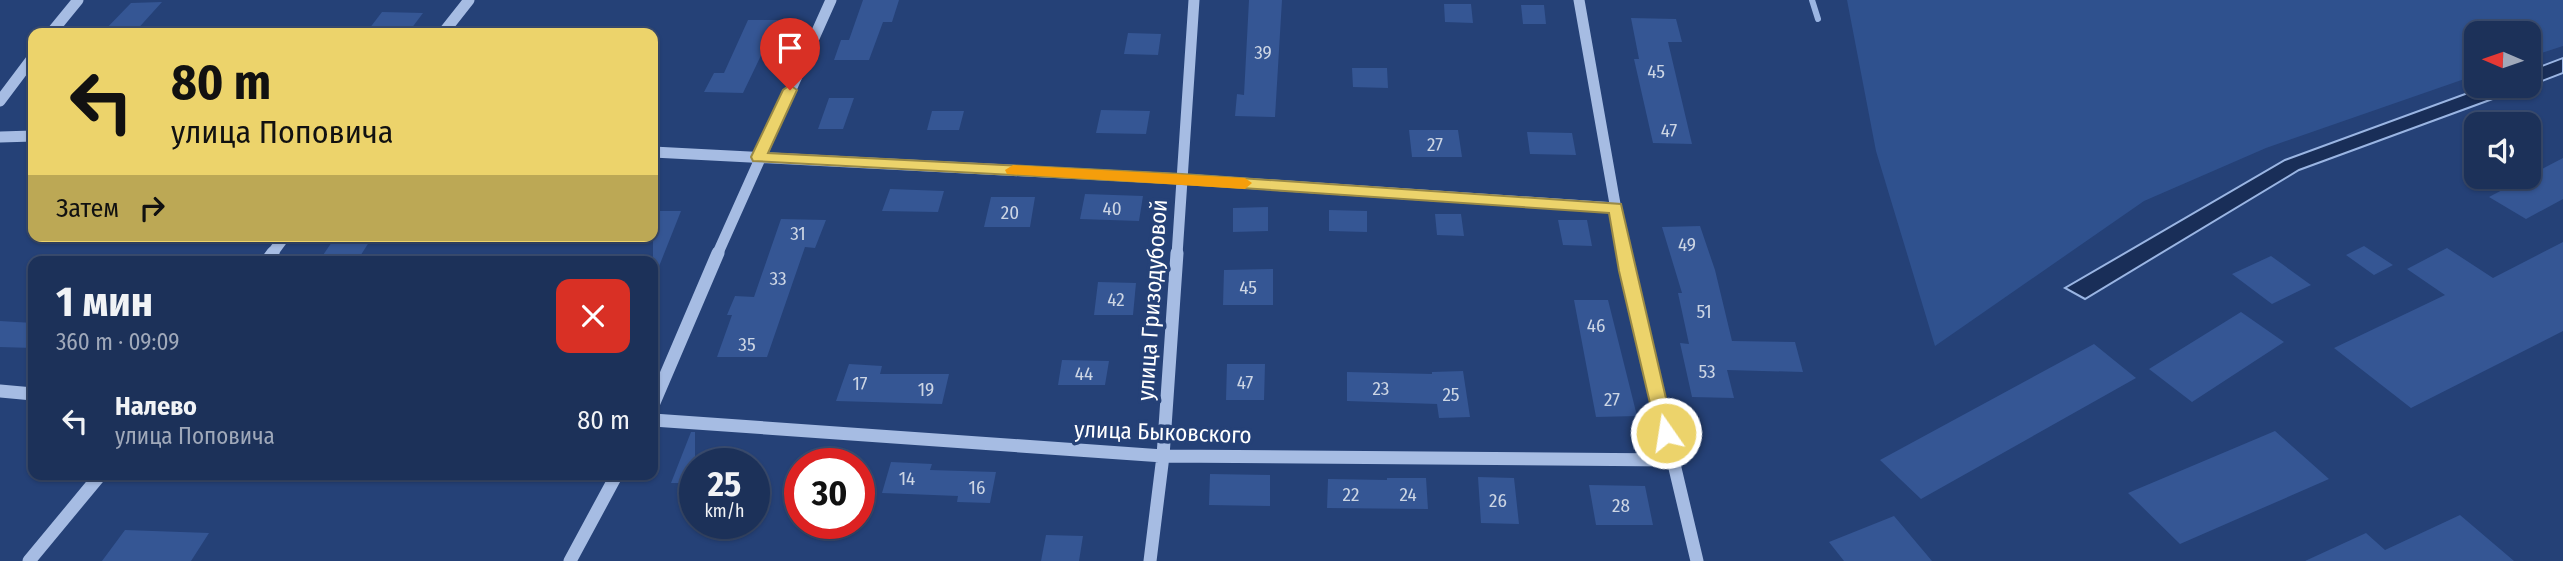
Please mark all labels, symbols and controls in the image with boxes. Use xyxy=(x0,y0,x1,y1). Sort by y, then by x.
pin xyxy=(760,18,820,90)
north arrow xyxy=(2464,21,2541,98)
map controls xyxy=(2464,21,2541,189)
icon: arrive xyxy=(771,29,809,67)
house number: 39 xyxy=(1254,41,1272,64)
text: 80 m xyxy=(171,53,271,112)
icon: left xyxy=(56,56,147,147)
house number: 45 xyxy=(1647,60,1665,83)
button: sound xyxy=(2464,112,2541,189)
text: улица Поповича xyxy=(171,113,393,151)
house number: 47 xyxy=(1661,119,1678,142)
house number: 27 xyxy=(1427,133,1443,156)
icon: right xyxy=(133,189,171,227)
text: Затем xyxy=(56,193,119,224)
house number: 40 xyxy=(1102,197,1122,220)
street label: улица Гризодубовой xyxy=(1131,198,1173,402)
house number: 20 xyxy=(1001,201,1019,224)
house number: 31 xyxy=(790,222,806,245)
house number: 49 xyxy=(1678,233,1696,256)
house number: 33 xyxy=(769,267,787,290)
house number: 45 xyxy=(1239,276,1257,299)
text: 1 мин xyxy=(56,277,153,327)
button: close xyxy=(556,279,630,353)
house number: 42 xyxy=(1107,288,1125,311)
house number: 51 xyxy=(1696,300,1712,323)
house number: 46 xyxy=(1587,314,1605,337)
text: 360 m · 09:09 xyxy=(56,328,179,356)
house number: 35 xyxy=(738,333,756,356)
house number: 53 xyxy=(1698,360,1716,383)
house number: 44 xyxy=(1075,362,1093,385)
house number: 47 xyxy=(1237,371,1254,394)
house number: 17 xyxy=(852,372,868,395)
house number: 23 xyxy=(1373,377,1389,400)
house number: 19 xyxy=(918,378,934,401)
house number: 25 xyxy=(1442,383,1460,406)
house number: 27 xyxy=(1604,388,1620,411)
text: Налево xyxy=(115,391,197,422)
position arrow xyxy=(1629,396,1703,470)
icon: left xyxy=(56,402,94,440)
text: 80 m xyxy=(577,405,630,436)
street label: улица Быковского xyxy=(1074,415,1252,449)
text: улица Поповича xyxy=(115,422,275,450)
speed limit sign: 30 xyxy=(784,448,875,539)
text: 25 xyxy=(708,463,741,505)
house number: 14 xyxy=(899,467,915,490)
house number: 16 xyxy=(969,476,985,499)
house number: 22 xyxy=(1343,483,1359,506)
house number: 24 xyxy=(1399,483,1417,506)
house number: 26 xyxy=(1489,489,1507,512)
house number: 28 xyxy=(1612,494,1630,517)
text: km/h xyxy=(704,500,745,522)

